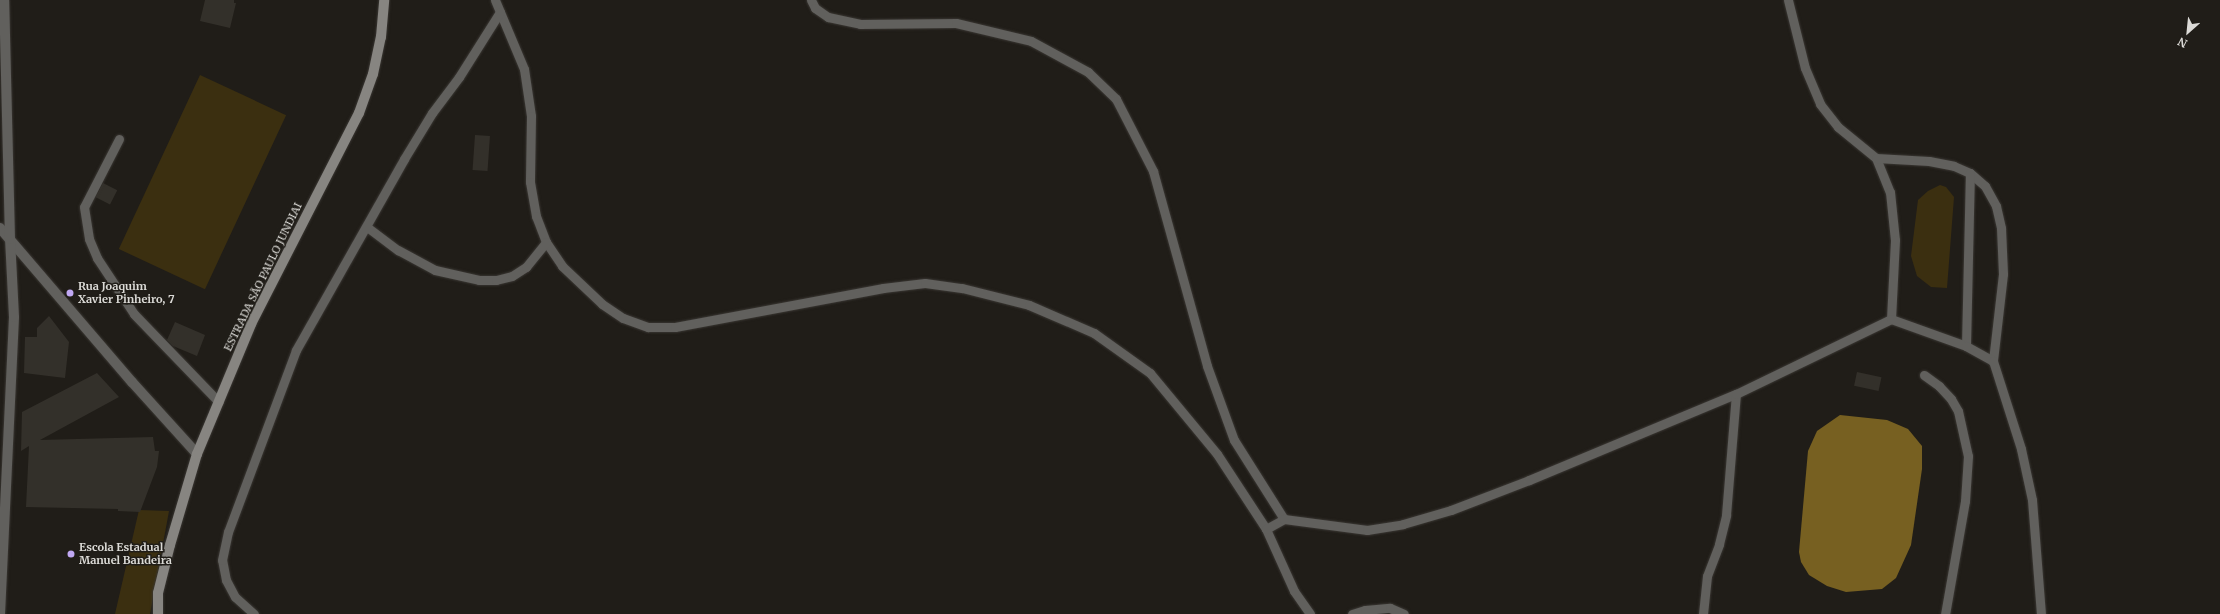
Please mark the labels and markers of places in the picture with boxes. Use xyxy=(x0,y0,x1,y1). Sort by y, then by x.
place label: Rua Joaquim Xavier Pinheiro, 7 xyxy=(78,280,175,306)
marker: Rua Joaquim Xavier Pinheiro, 7 xyxy=(65,288,75,298)
place label: Escola Estadual Manuel Bandeira xyxy=(79,541,172,567)
marker: Escola Estadual Manuel Bandeira xyxy=(66,549,76,559)

